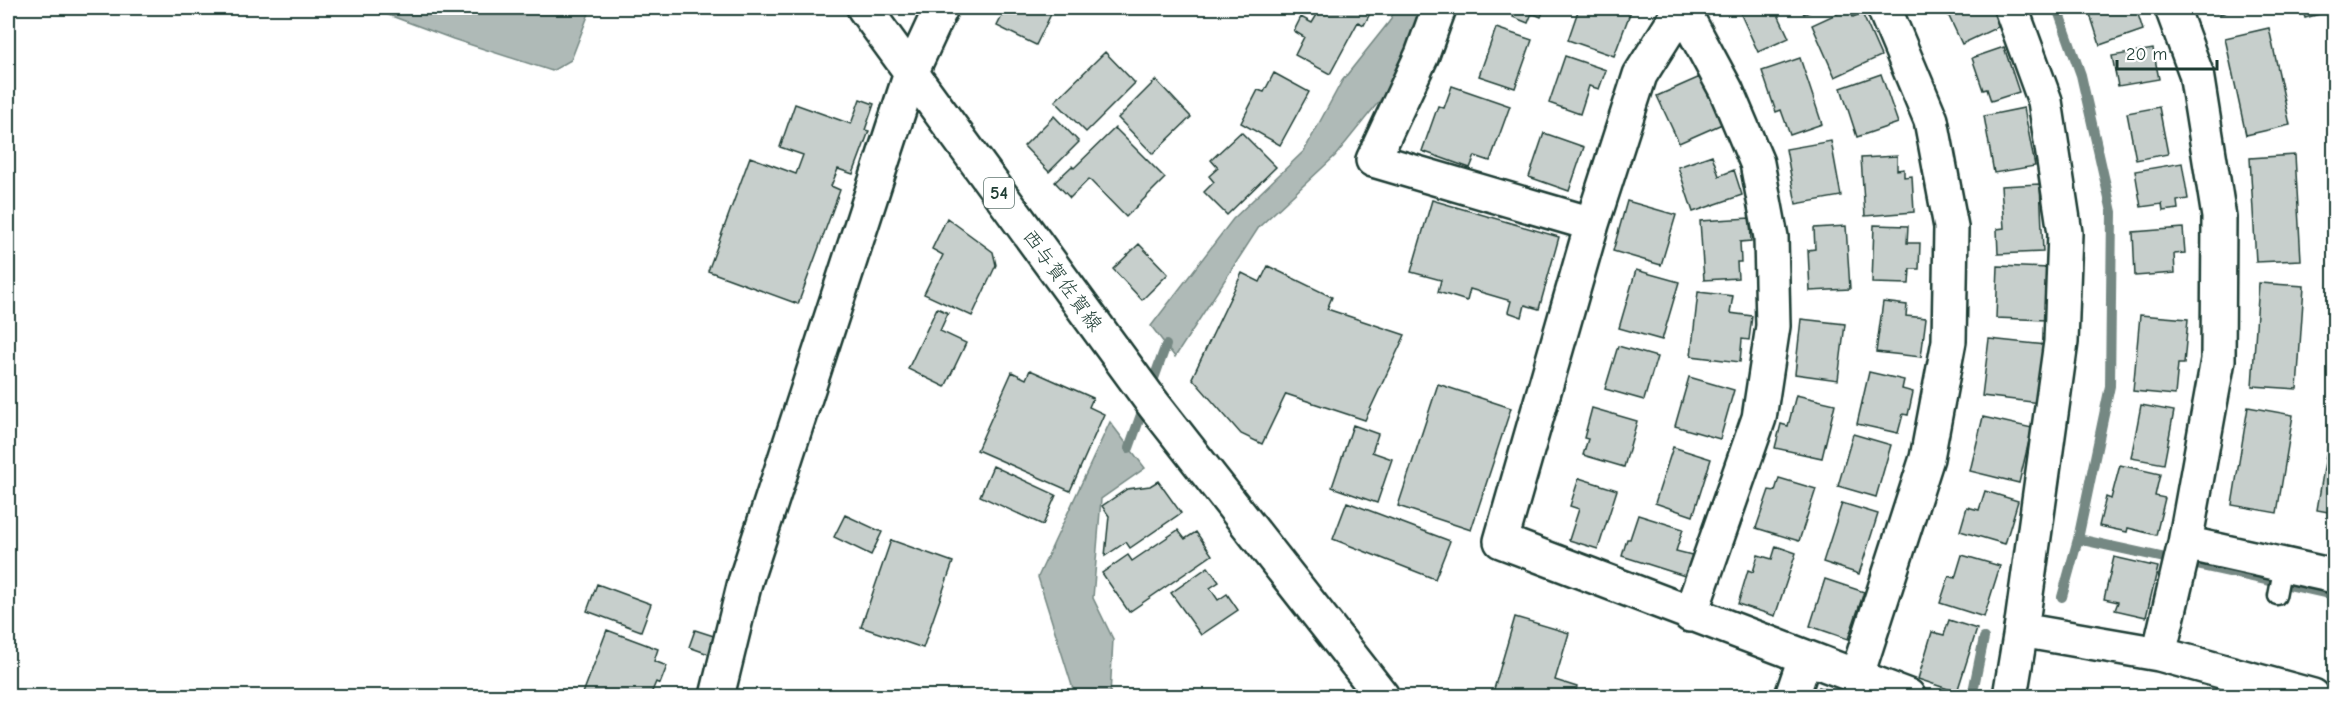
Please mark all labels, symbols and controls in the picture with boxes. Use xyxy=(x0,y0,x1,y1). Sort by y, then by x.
scale bar xyxy=(2117,33,2218,71)
text: 20 m xyxy=(2126,44,2167,65)
road number: 54 xyxy=(984,178,1014,208)
street label: 西与賀佐賀線 xyxy=(1018,225,1107,336)

